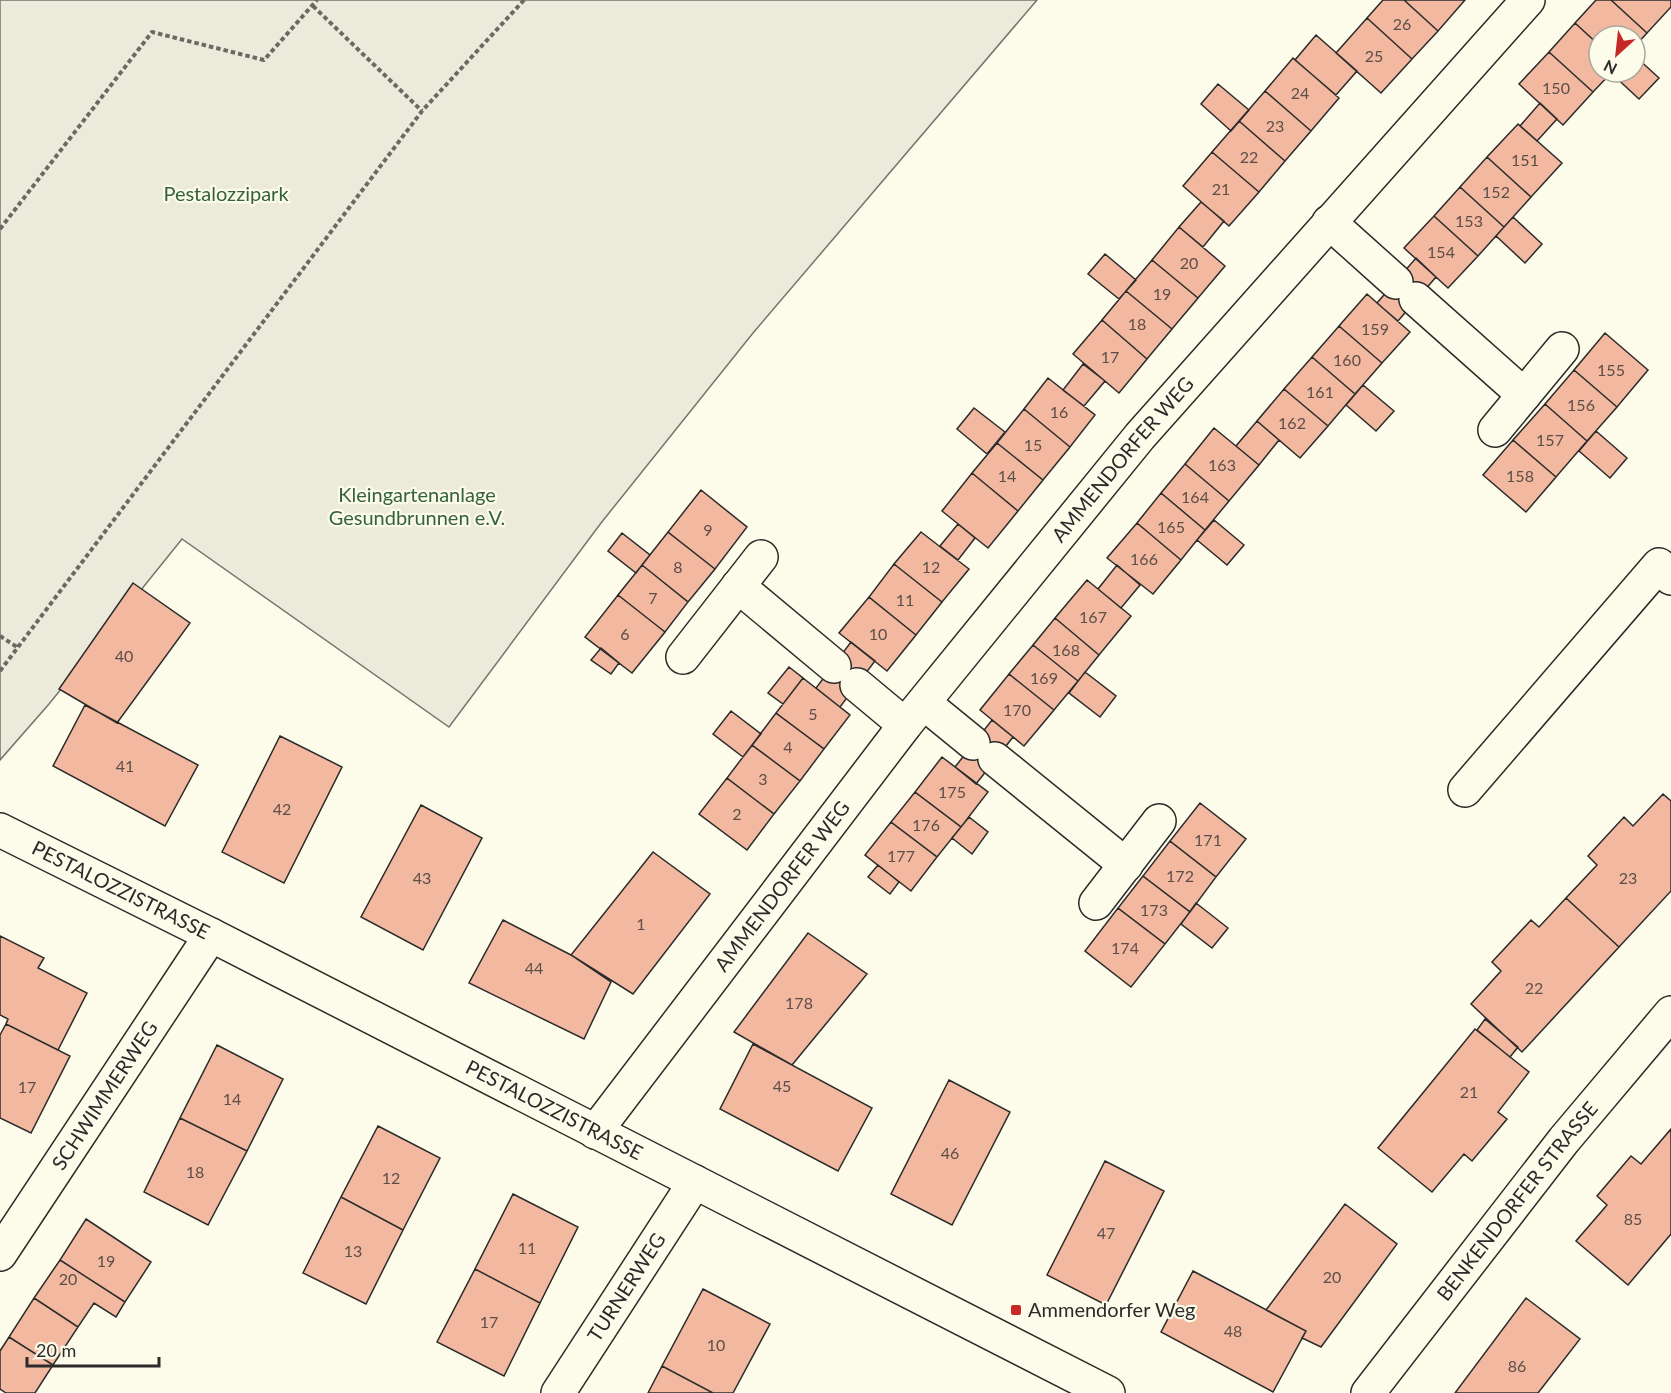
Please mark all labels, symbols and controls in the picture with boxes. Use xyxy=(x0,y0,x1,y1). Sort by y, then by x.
house number: 26 xyxy=(1393,14,1411,33)
north arrow xyxy=(1587,24,1647,84)
house number: 25 xyxy=(1365,46,1383,65)
text: N xyxy=(1600,57,1620,79)
house number: 150 xyxy=(1542,78,1570,97)
house number: 24 xyxy=(1291,83,1309,102)
house number: 23 xyxy=(1266,116,1284,135)
house number: 22 xyxy=(1240,147,1258,166)
house number: 151 xyxy=(1511,150,1539,169)
house number: 21 xyxy=(1212,179,1230,198)
park label: Pestalozzipark xyxy=(163,181,289,205)
house number: 152 xyxy=(1482,182,1510,201)
house number: 153 xyxy=(1455,211,1483,230)
house number: 154 xyxy=(1427,242,1455,261)
house number: 20 xyxy=(1180,253,1198,272)
house number: 19 xyxy=(1153,284,1171,303)
house number: 18 xyxy=(1128,314,1146,333)
house number: 159 xyxy=(1361,319,1389,338)
house number: 17 xyxy=(1101,347,1119,366)
house number: 160 xyxy=(1333,350,1361,369)
house number: 155 xyxy=(1597,360,1625,379)
street label: AMMENDORFER WEG xyxy=(1046,371,1198,546)
house number: 161 xyxy=(1306,382,1334,401)
house number: 156 xyxy=(1567,395,1595,414)
house number: 16 xyxy=(1050,402,1068,421)
house number: 162 xyxy=(1278,413,1306,432)
house number: 157 xyxy=(1536,430,1564,449)
house number: 15 xyxy=(1024,435,1042,454)
house number: 163 xyxy=(1208,455,1236,474)
house number: 14 xyxy=(998,466,1016,485)
house number: 158 xyxy=(1506,466,1534,485)
park label: Kleingartenanlage Gesundbrunnen e.V. xyxy=(329,482,505,529)
house number: 164 xyxy=(1181,487,1209,506)
house number: 165 xyxy=(1157,517,1185,536)
house number: 9 xyxy=(703,520,713,539)
house number: 166 xyxy=(1130,549,1158,568)
house number: 8 xyxy=(673,557,683,576)
house number: 12 xyxy=(922,557,940,576)
house number: 7 xyxy=(648,588,658,607)
house number: 11 xyxy=(896,590,914,609)
house number: 167 xyxy=(1079,607,1107,626)
house number: 6 xyxy=(620,624,630,643)
house number: 10 xyxy=(869,624,887,643)
house number: 168 xyxy=(1052,640,1080,659)
house number: 40 xyxy=(115,646,133,665)
house number: 169 xyxy=(1030,668,1058,687)
house number: 170 xyxy=(1003,700,1031,719)
house number: 5 xyxy=(808,704,818,723)
house number: 4 xyxy=(783,737,793,756)
house number: 41 xyxy=(116,756,134,775)
house number: 3 xyxy=(758,769,768,788)
house number: 175 xyxy=(938,782,966,801)
street label: AMMENDORFER WEG xyxy=(709,796,854,976)
house number: 42 xyxy=(273,799,291,818)
house number: 2 xyxy=(732,804,742,823)
house number: 176 xyxy=(912,815,940,834)
house number: 171 xyxy=(1194,830,1222,849)
street label: PESTALOZZISTRASSE xyxy=(28,835,214,944)
house number: 177 xyxy=(887,846,915,865)
house number: 172 xyxy=(1166,866,1194,885)
house number: 43 xyxy=(413,868,431,887)
house number: 23 xyxy=(1619,868,1637,887)
house number: 173 xyxy=(1140,900,1168,919)
house number: 1 xyxy=(636,914,646,933)
house number: 174 xyxy=(1111,938,1139,957)
house number: 44 xyxy=(525,958,543,977)
house number: 22 xyxy=(1525,978,1543,997)
house number: 178 xyxy=(785,993,813,1012)
street label: SCHWIMMERWEG xyxy=(46,1016,162,1174)
street label: PESTALOZZISTRASSE xyxy=(462,1054,647,1164)
house number: 45 xyxy=(773,1076,791,1095)
house number: 17 xyxy=(18,1077,36,1096)
house number: 21 xyxy=(1460,1082,1478,1101)
house number: 14 xyxy=(223,1089,241,1108)
street label: BENKENDORFER STRASSE xyxy=(1431,1096,1602,1305)
house number: 46 xyxy=(941,1143,959,1162)
house number: 18 xyxy=(186,1162,204,1181)
house number: 12 xyxy=(382,1168,400,1187)
house number: 85 xyxy=(1624,1209,1642,1228)
house number: 47 xyxy=(1097,1223,1115,1242)
street label: TURNERWEG xyxy=(582,1228,670,1346)
house number: 11 xyxy=(518,1238,536,1257)
house number: 13 xyxy=(344,1241,362,1260)
house number: 19 xyxy=(97,1251,115,1270)
house number: 20 xyxy=(1323,1267,1341,1286)
house number: 20 xyxy=(59,1269,77,1288)
place label: Ammendorfer Weg xyxy=(1028,1297,1195,1321)
marker: Ammendorfer Weg xyxy=(1009,1303,1023,1317)
house number: 17 xyxy=(480,1312,498,1331)
house number: 48 xyxy=(1224,1321,1242,1340)
scale bar xyxy=(27,1330,159,1368)
house number: 10 xyxy=(707,1335,725,1354)
text: 20 m xyxy=(36,1339,76,1361)
house number: 86 xyxy=(1508,1356,1526,1375)

